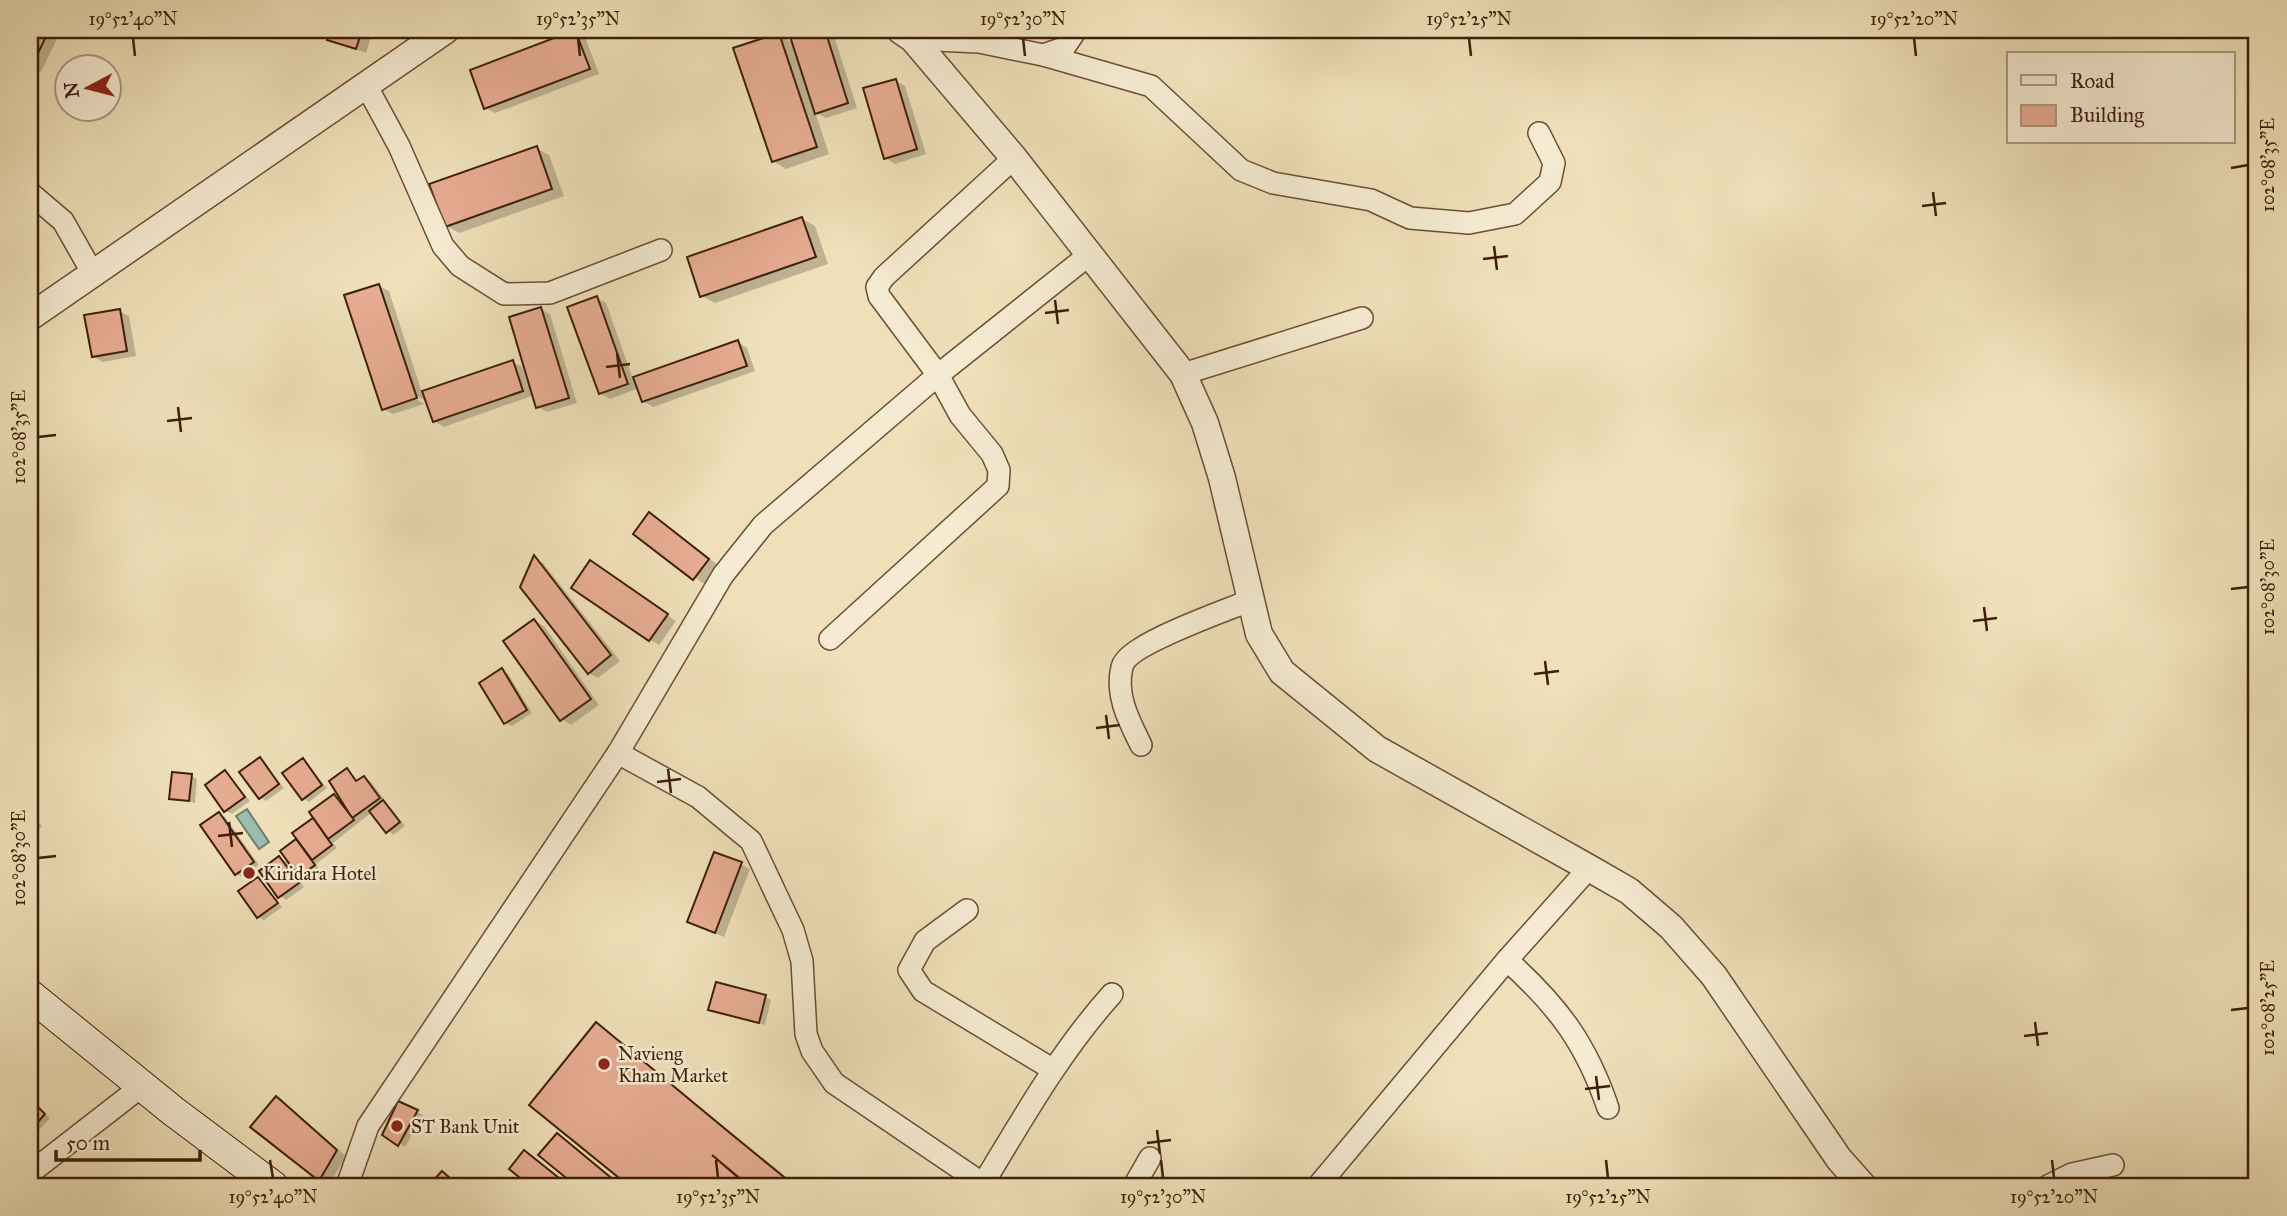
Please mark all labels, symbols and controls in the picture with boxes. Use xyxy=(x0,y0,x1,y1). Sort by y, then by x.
text: 19°52'40"N xyxy=(88,8,178,30)
text: 19°52'35"N xyxy=(536,8,620,30)
text: 19°52'30"N xyxy=(980,8,1066,30)
text: 19°52'25"N xyxy=(1426,8,1512,30)
text: 19°52'20"N xyxy=(1870,8,1958,30)
north arrow xyxy=(52,52,122,122)
legend xyxy=(2007,52,2234,144)
text: Road xyxy=(2070,68,2115,94)
text: N xyxy=(59,81,84,99)
text: Building xyxy=(2070,102,2144,128)
text: 102°08'35"E xyxy=(2257,118,2279,212)
text: 102°08'35"E xyxy=(8,390,30,484)
text: 102°08'30"E xyxy=(2257,539,2279,635)
text: 102°08'30"E xyxy=(8,810,30,906)
place label: Kiridara Hotel xyxy=(263,862,377,885)
marker: Kiridara Hotel xyxy=(241,865,257,881)
text: 102°08'25"E xyxy=(2257,960,2279,1056)
place label: Navieng Kham Market xyxy=(618,1042,728,1087)
marker: Navieng Kham Market xyxy=(596,1056,612,1072)
place label: ST Bank Unit xyxy=(411,1115,520,1138)
scale bar xyxy=(56,1118,200,1162)
marker: ST Bank Unit xyxy=(389,1118,405,1134)
text: 50 m xyxy=(66,1130,111,1156)
text: 19°52'40"N xyxy=(228,1186,318,1208)
text: 19°52'35"N xyxy=(676,1186,760,1208)
text: 19°52'30"N xyxy=(1120,1186,1206,1208)
text: 19°52'25"N xyxy=(1565,1186,1651,1208)
text: 19°52'20"N xyxy=(2010,1186,2098,1208)

